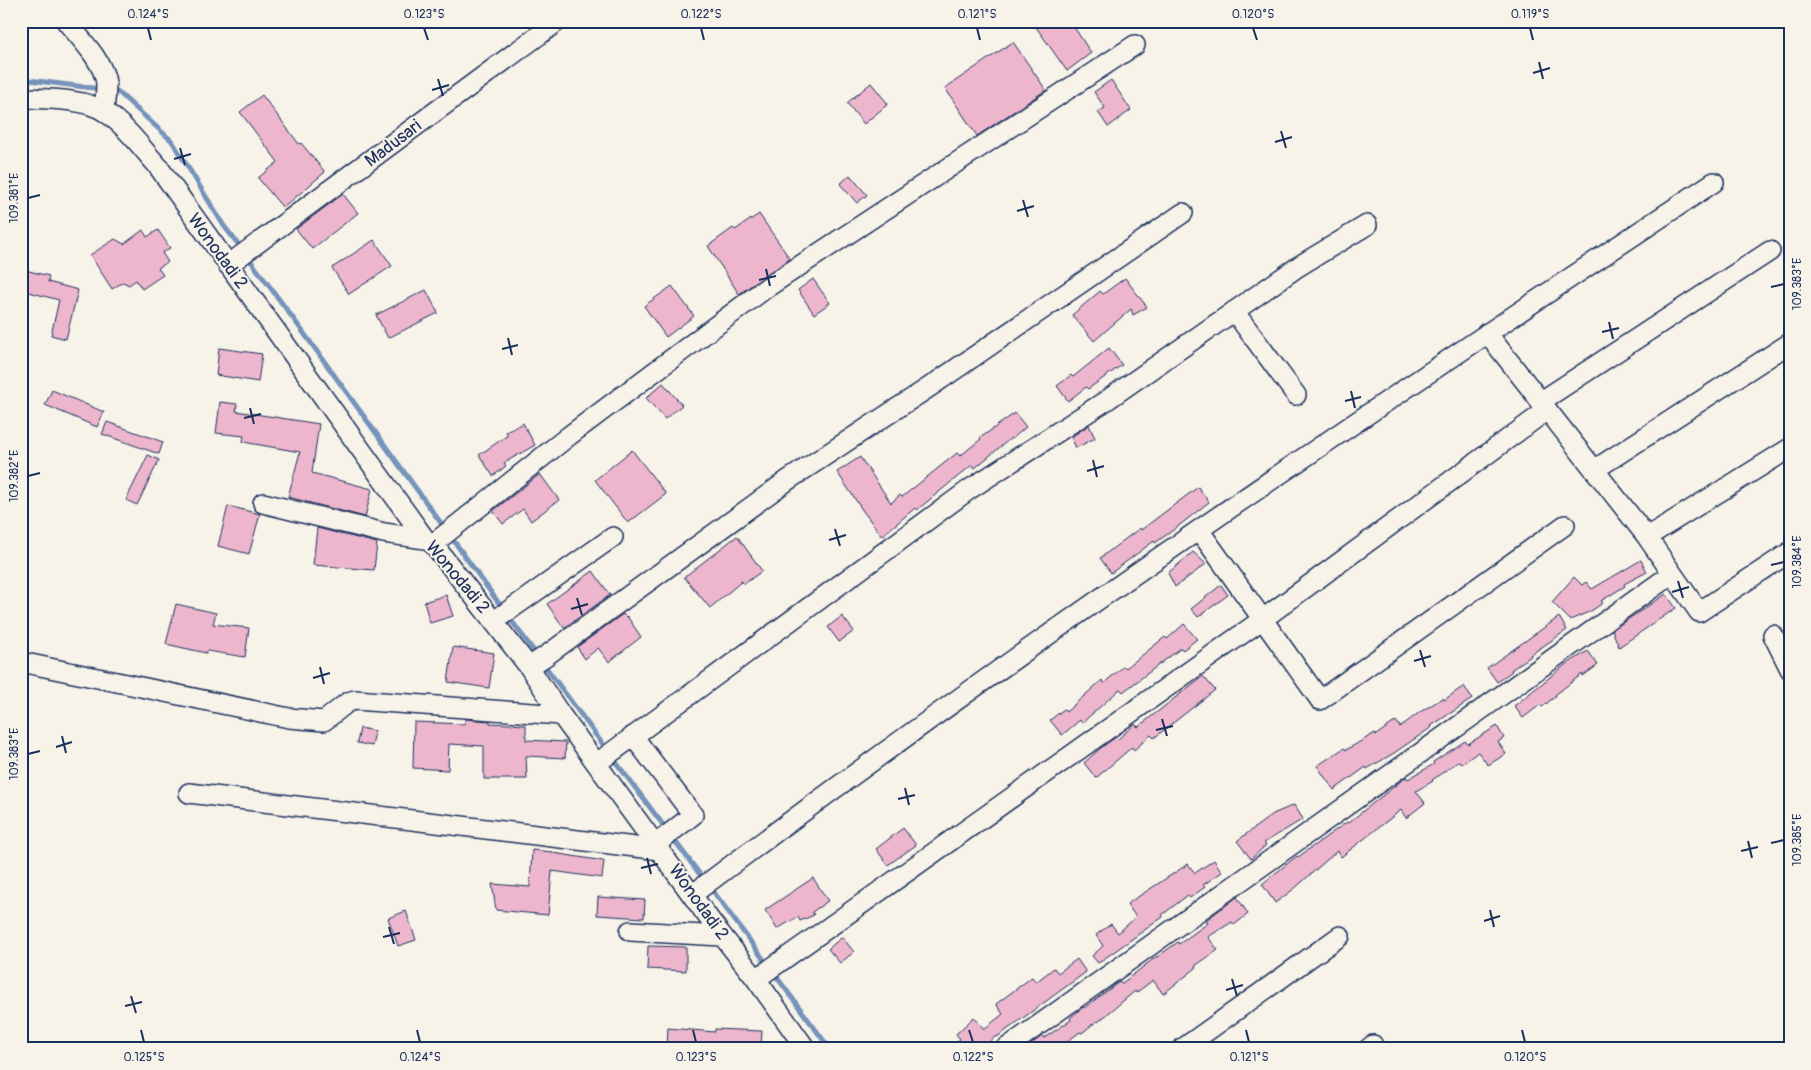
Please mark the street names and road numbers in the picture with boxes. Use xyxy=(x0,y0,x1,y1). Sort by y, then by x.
street label: Madusari xyxy=(360,115,426,172)
street label: Wonodadi 2 xyxy=(182,209,253,294)
street label: Wonodadi 2 xyxy=(420,536,495,619)
street label: Wonodadi 2 xyxy=(663,860,734,945)

